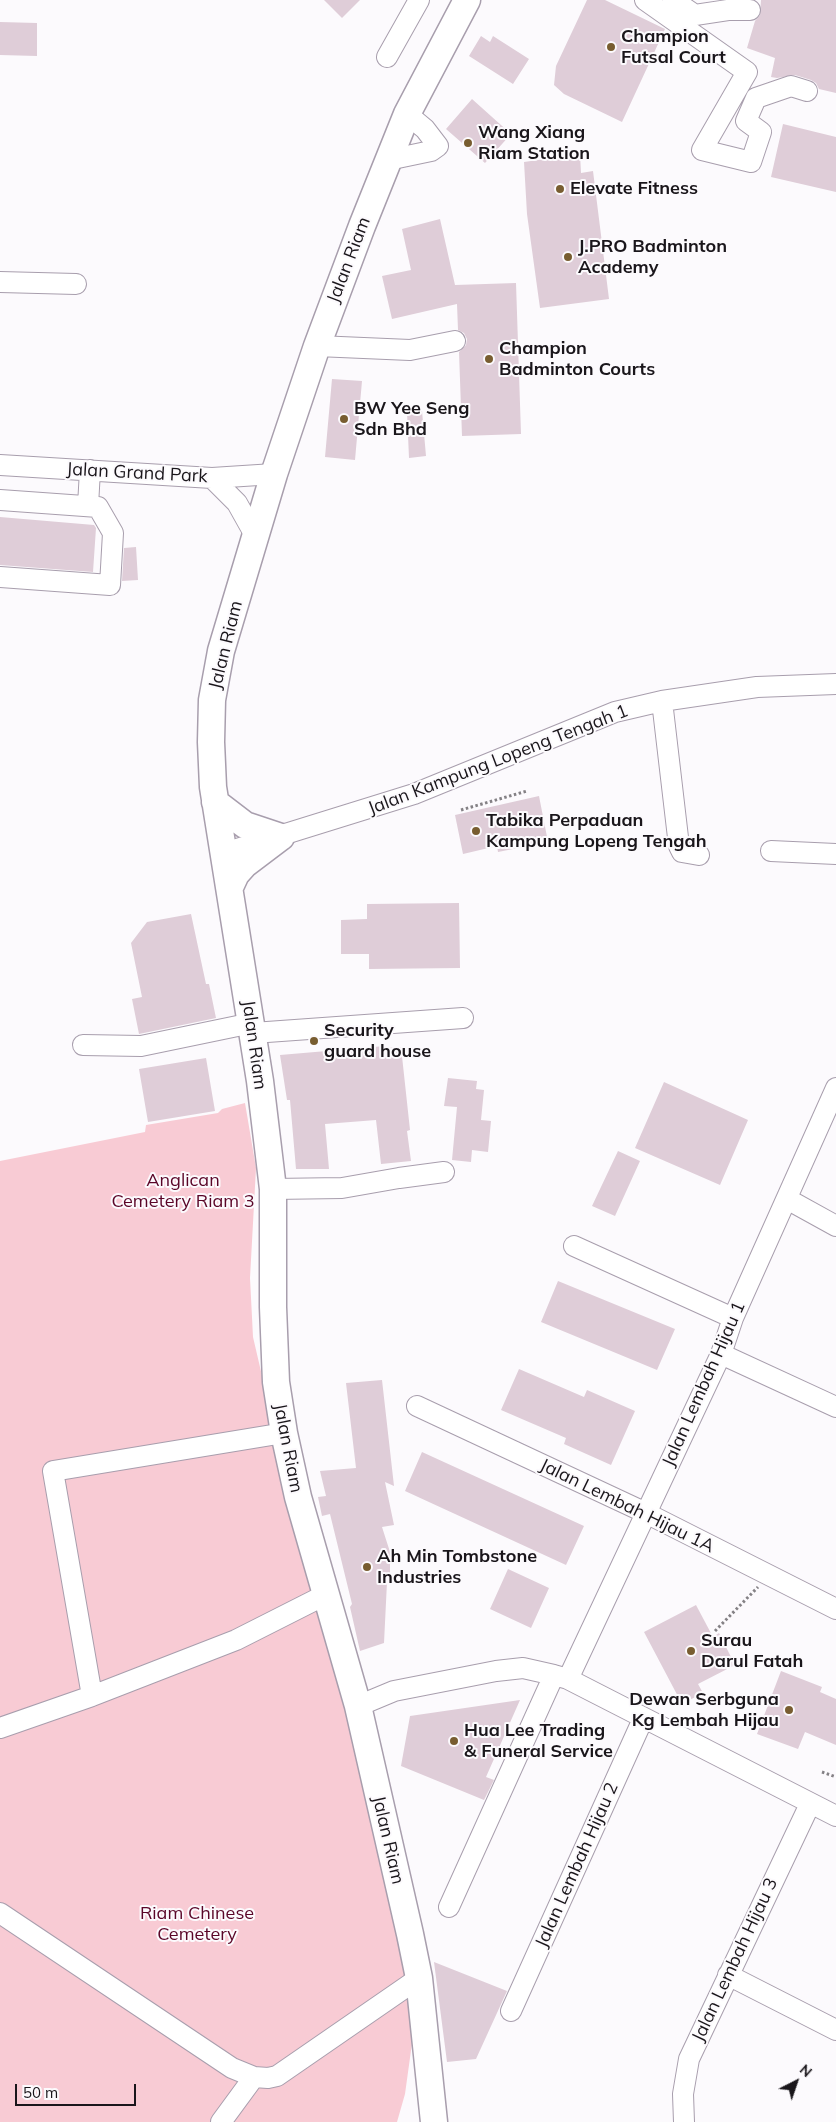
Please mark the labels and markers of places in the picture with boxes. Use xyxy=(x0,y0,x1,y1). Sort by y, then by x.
place label: Champion Futsal Court xyxy=(621,26,726,68)
marker: Champion Futsal Court xyxy=(605,41,617,53)
place label: Wang Xiang Riam Station xyxy=(478,122,590,164)
marker: Wang Xiang Riam Station xyxy=(462,137,474,149)
place label: Elevate Fitness xyxy=(570,178,698,200)
marker: Elevate Fitness xyxy=(554,183,566,195)
place label: J.PRO Badminton Academy xyxy=(578,236,727,278)
marker: J.PRO Badminton Academy xyxy=(562,251,574,263)
place label: Champion Badminton Courts xyxy=(499,338,655,380)
marker: Champion Badminton Courts xyxy=(483,353,495,365)
place label: BW Yee Seng Sdn Bhd xyxy=(354,398,469,440)
marker: BW Yee Seng Sdn Bhd xyxy=(338,413,350,425)
place label: Tabika Perpaduan Kampung Lopeng Tengah xyxy=(486,810,707,852)
marker: Tabika Perpaduan Kampung Lopeng Tengah xyxy=(470,825,482,837)
place label: Security guard house xyxy=(324,1020,431,1062)
marker: Security guard house xyxy=(308,1035,320,1047)
place label: Ah Min Tombstone Industries xyxy=(377,1546,537,1588)
marker: Ah Min Tombstone Industries xyxy=(361,1561,373,1573)
place label: Surau Darul Fatah xyxy=(701,1630,803,1672)
marker: Surau Darul Fatah xyxy=(685,1645,697,1657)
place label: Dewan Serbguna Kg Lembah Hijau xyxy=(629,1689,779,1732)
marker: Dewan Serbguna Kg Lembah Hijau xyxy=(783,1704,795,1716)
place label: Hua Lee Trading & Funeral Service xyxy=(464,1720,613,1762)
marker: Hua Lee Trading & Funeral Service xyxy=(448,1735,460,1747)

